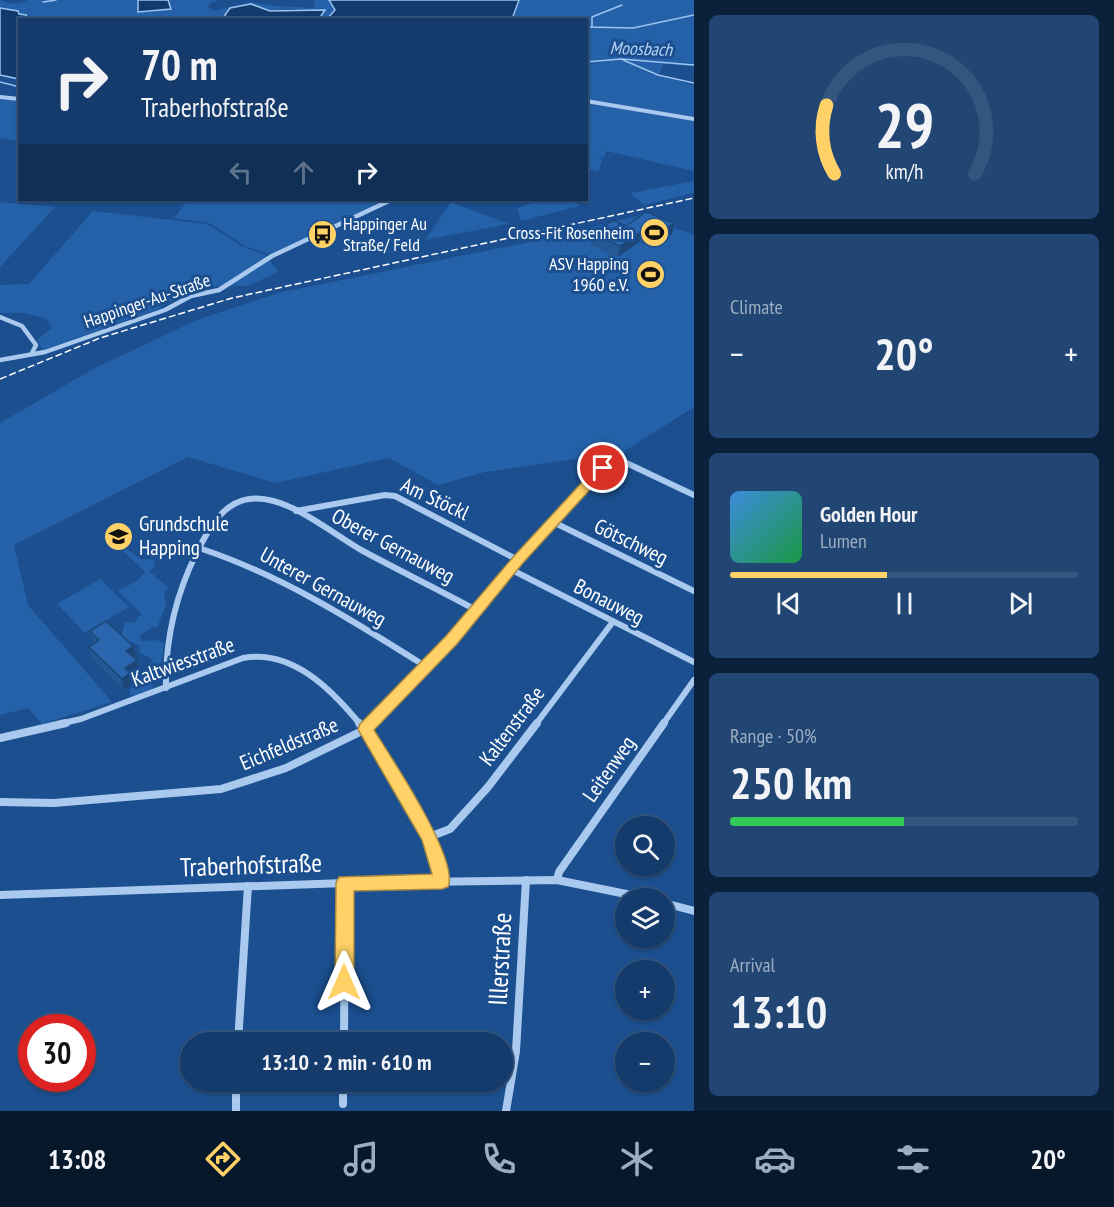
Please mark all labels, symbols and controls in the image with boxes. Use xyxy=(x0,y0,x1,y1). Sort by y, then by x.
water label: Moosbach xyxy=(609,36,674,61)
text: 70 m xyxy=(141,37,218,92)
icon: right xyxy=(42,42,120,120)
text: 29 xyxy=(874,84,934,165)
text: Traberhofstraße xyxy=(141,90,289,124)
icon: left xyxy=(224,156,257,189)
icon: ahead xyxy=(287,156,320,189)
icon: right xyxy=(350,156,383,189)
text: km/h xyxy=(885,157,923,185)
place label: Happinger Au Straße/ Feld xyxy=(343,212,427,256)
sports icon: Cross-Fit Rosenheim xyxy=(639,217,671,249)
bus stop icon: Happinger Au Straße/ Feld xyxy=(306,218,338,250)
place label: Cross-Fit Rosenheim xyxy=(508,221,634,244)
place label: ASV Happing 1960 e.V. xyxy=(549,252,629,296)
sports icon: ASV Happing 1960 e.V. xyxy=(634,258,666,290)
street label: Happinger-Au-Straße xyxy=(81,268,213,333)
text: Climate xyxy=(730,294,783,320)
text: 20° xyxy=(874,324,934,382)
text: − xyxy=(730,332,744,375)
text: + xyxy=(1064,332,1078,375)
pin xyxy=(577,442,628,493)
icon: arrive xyxy=(586,451,619,484)
street label: Am Stöckl xyxy=(397,471,474,526)
text: Golden Hour xyxy=(820,500,918,528)
street label: Oberer Gernauweg xyxy=(327,502,459,589)
place label: Grundschule Happing xyxy=(139,510,229,561)
street label: Götschweg xyxy=(590,512,673,571)
school or university icon: Grundschule Happing xyxy=(102,520,134,552)
text: Lumen xyxy=(820,528,867,554)
street label: Unterer Gernauweg xyxy=(255,541,391,632)
street label: Bonauweg xyxy=(569,572,649,631)
icon: previous xyxy=(772,587,805,620)
icon: pause xyxy=(888,587,921,620)
icon: next xyxy=(1004,587,1037,620)
street label: Kaltwiesstraße xyxy=(128,630,238,693)
street label: Kaltenstraße xyxy=(473,681,550,771)
street label: Eichfeldstraße xyxy=(236,711,342,776)
text: Range · 50% xyxy=(730,723,817,749)
street label: Leitenweg xyxy=(576,731,641,807)
text: 250 km xyxy=(730,753,852,811)
map controls xyxy=(615,816,675,1092)
button: search xyxy=(615,816,675,876)
street label: Traberhofstraße xyxy=(179,846,323,883)
button: layers xyxy=(615,888,675,948)
street label: Illerstraße xyxy=(481,912,518,1006)
position arrow xyxy=(312,950,376,1014)
text: Arrival xyxy=(730,952,775,978)
button: + xyxy=(615,960,675,1020)
text: 13:10 xyxy=(730,982,827,1040)
speed limit sign: 30 xyxy=(18,1014,96,1092)
button: − xyxy=(615,1032,675,1092)
text: 13:10 · 2 min · 610 m xyxy=(261,1048,432,1076)
icon: directions xyxy=(202,1138,244,1180)
icon: music xyxy=(340,1138,382,1180)
icon: phone xyxy=(478,1138,520,1180)
icon: climate xyxy=(616,1138,658,1180)
icon: car xyxy=(754,1138,796,1180)
icon: filters xyxy=(892,1138,934,1180)
text: 13:08 xyxy=(48,1142,106,1176)
text: 20° xyxy=(1030,1142,1066,1176)

